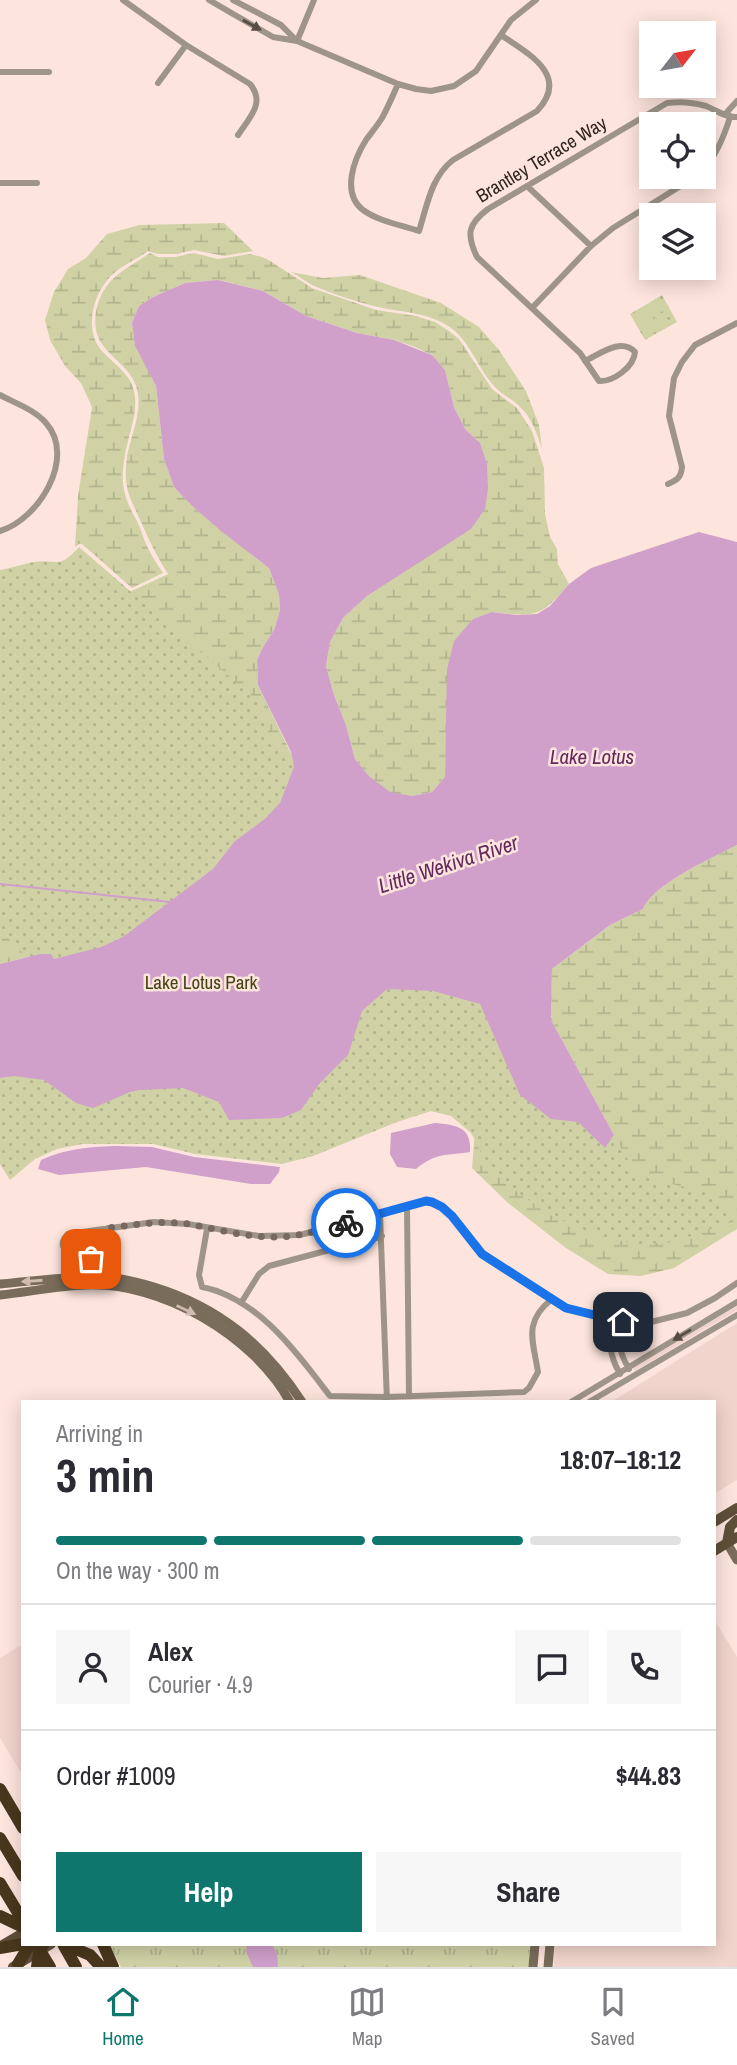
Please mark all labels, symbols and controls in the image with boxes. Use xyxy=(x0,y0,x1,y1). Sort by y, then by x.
one-way arrow xyxy=(242,19,261,31)
north arrow xyxy=(639,21,716,98)
map controls xyxy=(639,21,716,280)
street label: Brantley Terrace Way xyxy=(471,110,611,208)
button: locate xyxy=(639,112,716,189)
button: layers xyxy=(639,203,716,280)
water label: Lake Lotus xyxy=(550,742,635,771)
water label: Little Wekiva River xyxy=(375,827,523,900)
park label: Lake Lotus Park xyxy=(145,969,257,995)
courier xyxy=(311,1188,381,1258)
icon: bike xyxy=(327,1204,365,1242)
pin xyxy=(61,1229,121,1289)
icon: bag xyxy=(72,1240,110,1278)
one-way arrow xyxy=(21,1276,43,1287)
pin xyxy=(593,1292,653,1352)
icon: home xyxy=(604,1303,642,1341)
one-way arrow xyxy=(176,1304,196,1316)
one-way arrow xyxy=(673,1328,692,1341)
text: Arriving in xyxy=(56,1418,143,1449)
text: 18:07–18:12 xyxy=(560,1442,681,1477)
text: 3 min xyxy=(56,1444,155,1506)
text: On the way · 300 m xyxy=(56,1555,220,1586)
button: person xyxy=(56,1630,130,1704)
button: chat xyxy=(515,1630,589,1704)
button: phone xyxy=(607,1630,681,1704)
text: Alex xyxy=(148,1634,193,1669)
text: Courier · 4.9 xyxy=(148,1669,253,1700)
text: Order #1009 xyxy=(56,1758,176,1793)
text: $44.83 xyxy=(616,1758,681,1793)
button: Help xyxy=(56,1852,362,1932)
button: Share xyxy=(376,1852,681,1932)
tab: Home xyxy=(102,1983,144,2051)
tab: Map xyxy=(348,1983,386,2051)
tab: Saved xyxy=(591,1983,635,2051)

